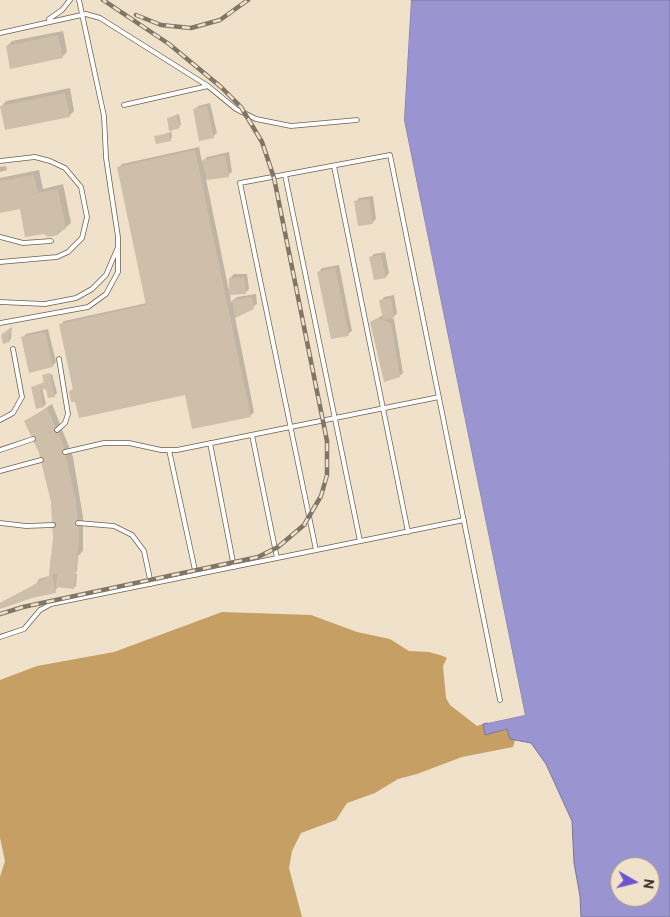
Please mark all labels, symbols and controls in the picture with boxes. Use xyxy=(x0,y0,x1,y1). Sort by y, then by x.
north arrow xyxy=(610,857,660,907)
text: N xyxy=(639,878,658,890)

